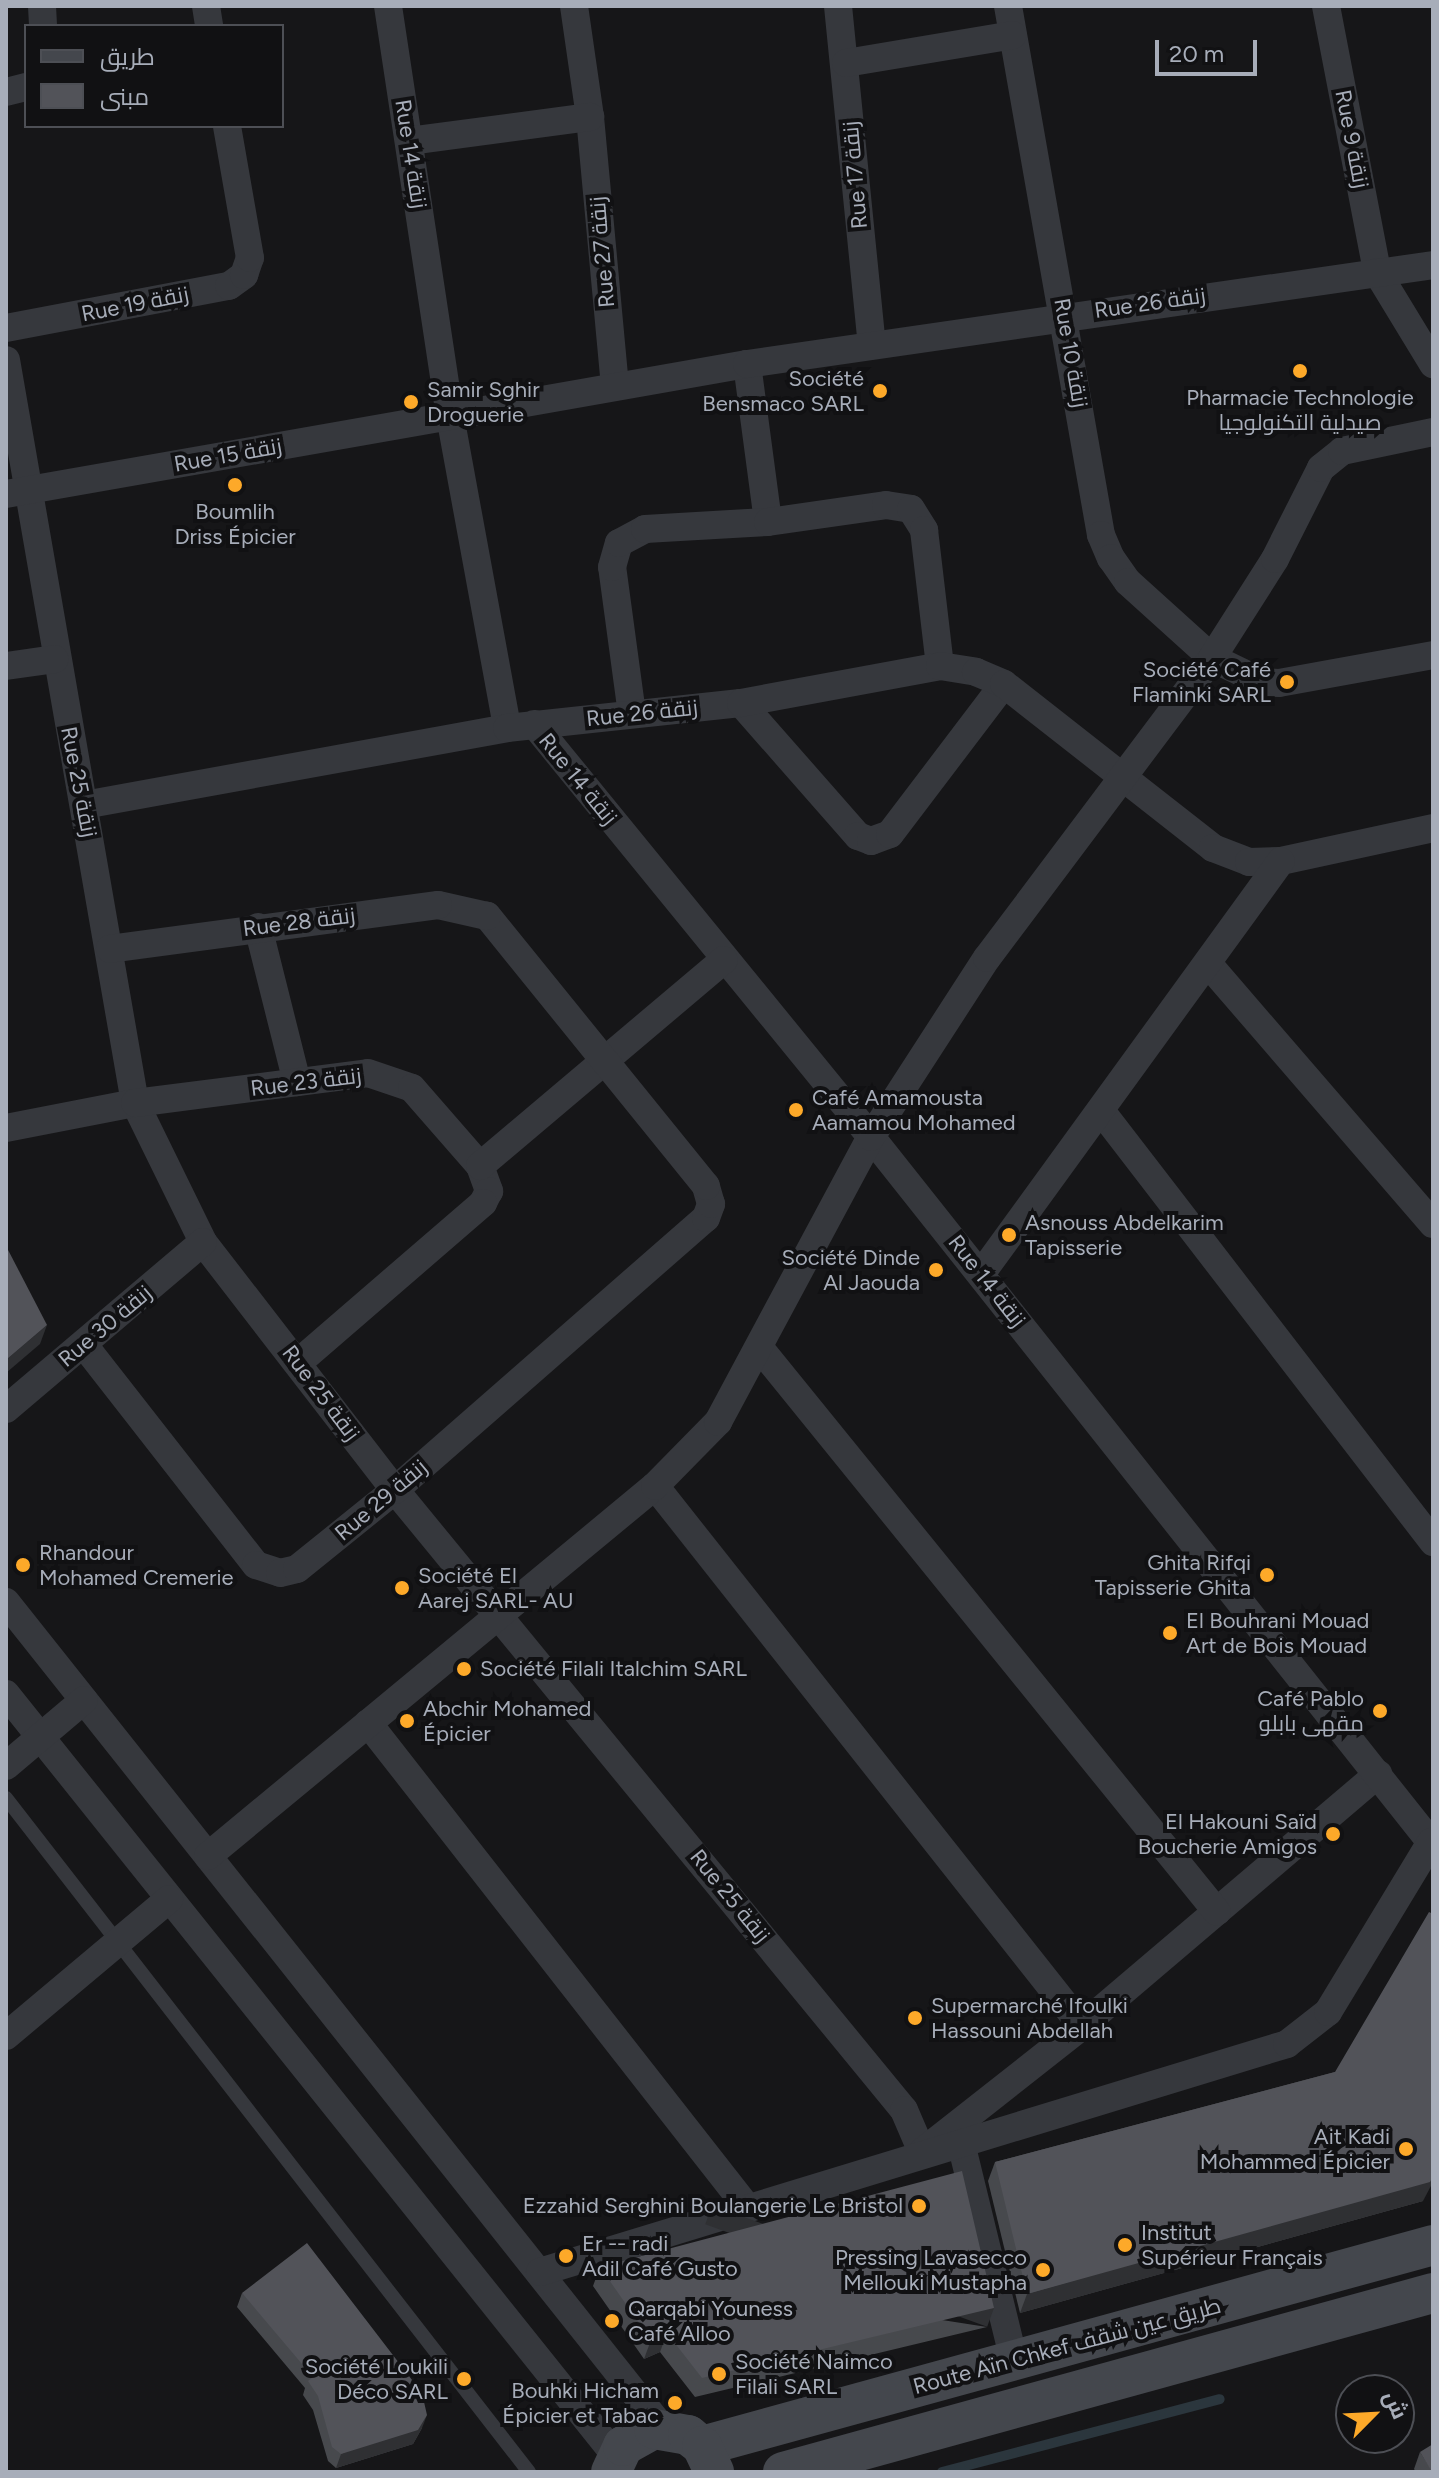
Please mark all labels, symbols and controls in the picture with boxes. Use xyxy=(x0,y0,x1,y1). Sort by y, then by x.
legend xyxy=(24,24,284,128)
scale bar xyxy=(1159,24,1261,74)
text: 20 m xyxy=(1169,39,1224,68)
text: طريق xyxy=(100,42,155,71)
text: مبنى xyxy=(100,82,149,111)
street label: Rue 9 زنقة xyxy=(1330,87,1374,191)
street label: Rue 14 زنقة xyxy=(389,98,433,210)
street label: Rue 17 زنقة xyxy=(837,120,873,230)
street label: Rue 27 زنقة xyxy=(584,195,620,309)
street label: Rue 19 زنقة xyxy=(79,281,191,327)
street label: Rue 26 زنقة xyxy=(1093,282,1207,324)
street label: Rue 10 زنقة xyxy=(1048,296,1094,410)
marker: Pharmacie Technologie صيدلية التكنولوجيا xyxy=(1291,362,1309,380)
place label: Société Bensmaco SARL xyxy=(702,365,864,416)
place label: Samir Sghir Droguerie xyxy=(427,376,540,428)
marker: Société Bensmaco SARL xyxy=(871,382,889,400)
place label: Pharmacie Technologie صيدلية التكنولوجيا xyxy=(1186,384,1414,436)
marker: Samir Sghir Droguerie xyxy=(402,393,420,411)
street label: Rue 15 زنقة xyxy=(172,433,284,477)
marker: Boumlih Driss Épicier xyxy=(226,476,244,494)
place label: Boumlih Driss Épicier xyxy=(174,498,296,550)
place label: Société Café Flaminki SARL xyxy=(1132,656,1271,708)
marker: Société Café Flaminki SARL xyxy=(1278,673,1296,691)
street label: Rue 26 زنقة xyxy=(585,694,699,732)
street label: Rue 25 زنقة xyxy=(55,724,103,840)
street label: Rue 14 زنقة xyxy=(533,728,623,830)
street label: Rue 28 زنقة xyxy=(241,902,357,942)
street label: Rue 23 زنقة xyxy=(249,1062,363,1102)
place label: Café Amamousta Aamamou Mohamed xyxy=(812,1084,1016,1136)
marker: Café Amamousta Aamamou Mohamed xyxy=(787,1101,805,1119)
place label: Asnouss Abdelkarim Tapisserie xyxy=(1025,1209,1224,1260)
marker: Asnouss Abdelkarim Tapisserie xyxy=(1000,1226,1018,1244)
street label: Rue 14 زنقة xyxy=(943,1229,1031,1333)
place label: Société Dinde Al Jaouda xyxy=(782,1244,920,1296)
marker: Société Dinde Al Jaouda xyxy=(927,1261,945,1279)
street label: Rue 30 زنقة xyxy=(53,1279,157,1373)
street label: Rue 25 زنقة xyxy=(277,1340,365,1446)
street label: Rue 29 زنقة xyxy=(330,1454,432,1546)
place label: Rhandour Mohamed Cremerie xyxy=(39,1539,234,1590)
place label: Ghita Rifqi Tapisserie Ghita xyxy=(1095,1549,1251,1600)
marker: Rhandour Mohamed Cremerie xyxy=(14,1556,32,1574)
place label: Société El Aarej SARL- AU xyxy=(418,1562,573,1614)
marker: Ghita Rifqi Tapisserie Ghita xyxy=(1258,1566,1276,1584)
marker: Société El Aarej SARL- AU xyxy=(393,1579,411,1597)
place label: El Bouhrani Mouad Art de Bois Mouad xyxy=(1186,1607,1369,1658)
marker: El Bouhrani Mouad Art de Bois Mouad xyxy=(1161,1624,1179,1642)
place label: Société Filali Italchim SARL xyxy=(480,1656,747,1682)
marker: Société Filali Italchim SARL xyxy=(455,1660,473,1678)
place label: Café Pablo مقهى بابلو xyxy=(1257,1685,1364,1736)
place label: Abchir Mohamed Épicier xyxy=(423,1695,591,1746)
marker: Café Pablo مقهى بابلو xyxy=(1371,1702,1389,1720)
marker: Abchir Mohamed Épicier xyxy=(398,1712,416,1730)
place label: El Hakouni Saïd Boucherie Amigos xyxy=(1138,1808,1317,1860)
marker: El Hakouni Saïd Boucherie Amigos xyxy=(1324,1825,1342,1843)
street label: Rue 25 زنقة xyxy=(684,1844,776,1948)
place label: Supermarché Ifoulki Hassouni Abdellah xyxy=(931,1992,1128,2044)
marker: Supermarché Ifoulki Hassouni Abdellah xyxy=(906,2009,924,2027)
place label: Ait Kadi Mohammed Épicier xyxy=(1200,2123,1390,2174)
marker: Ait Kadi Mohammed Épicier xyxy=(1397,2140,1415,2158)
place label: Ezzahid Serghini Boulangerie Le Bristol xyxy=(523,2193,903,2219)
marker: Ezzahid Serghini Boulangerie Le Bristol xyxy=(910,2197,928,2215)
place label: Institut Supérieur Français xyxy=(1141,2219,1323,2270)
place label: Er -- radi Adil Café Gusto xyxy=(582,2230,738,2282)
marker: Institut Supérieur Français xyxy=(1116,2236,1134,2254)
place label: Pressing Lavasecco Mellouki Mustapha xyxy=(835,2244,1027,2296)
marker: Er -- radi Adil Café Gusto xyxy=(557,2247,575,2265)
marker: Pressing Lavasecco Mellouki Mustapha xyxy=(1034,2261,1052,2279)
street label: Route Aïn Chkef طريق عين شقف xyxy=(910,2292,1224,2400)
place label: Qarqabi Youness Café Alloo xyxy=(628,2295,793,2346)
marker: Qarqabi Youness Café Alloo xyxy=(603,2312,621,2330)
place label: Société Naimco Filali SARL xyxy=(735,2348,893,2400)
place label: Société Loukili Déco SARL xyxy=(305,2353,448,2404)
marker: Société Naimco Filali SARL xyxy=(710,2365,728,2383)
marker: Société Loukili Déco SARL xyxy=(455,2370,473,2388)
north arrow xyxy=(1335,2374,1415,2454)
place label: Bouhki Hicham Épicier et Tabac xyxy=(502,2377,659,2428)
text: ش xyxy=(1377,2386,1414,2423)
marker: Bouhki Hicham Épicier et Tabac xyxy=(666,2394,684,2412)

